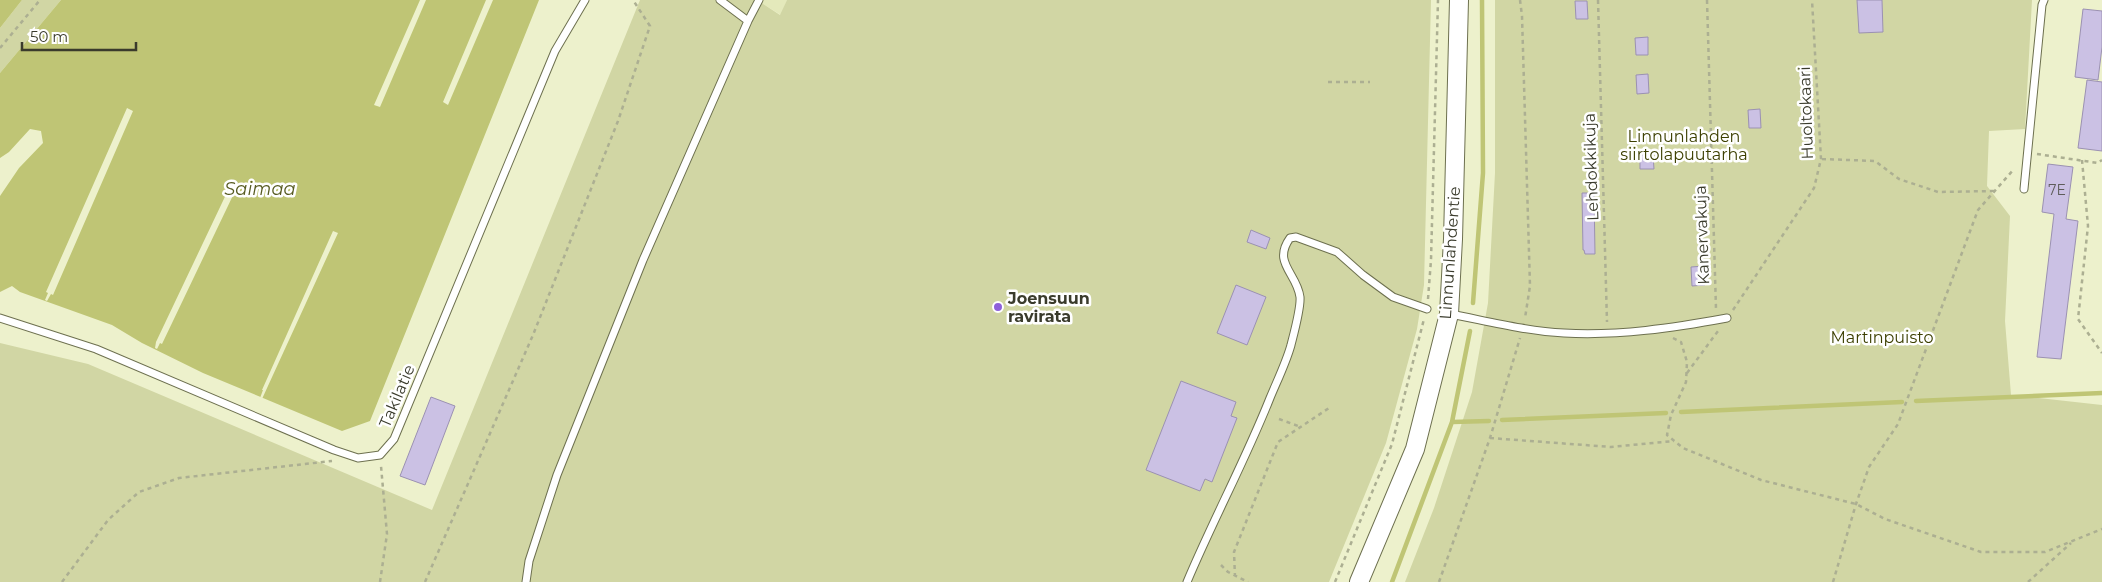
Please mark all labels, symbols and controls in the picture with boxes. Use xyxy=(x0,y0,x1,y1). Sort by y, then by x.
scale bar xyxy=(22,20,136,52)
text: 50 m xyxy=(30,27,68,46)
street label: Huoltokaari xyxy=(1795,66,1817,160)
street label: Lehdokkikuja xyxy=(1580,113,1602,221)
park label: Linnunlahden siirtolapuutarha xyxy=(1620,127,1748,164)
water label: Saimaa xyxy=(224,178,296,200)
house number: 7E xyxy=(2048,181,2066,199)
street label: Kanervakuja xyxy=(1691,185,1713,285)
street label: Linnunlahdentie xyxy=(1436,186,1464,320)
place label: Joensuun ravirata xyxy=(1007,289,1090,326)
marker: Joensuun ravirata xyxy=(992,301,1004,313)
park label: Martinpuisto xyxy=(1831,328,1933,347)
street label: Takilatie xyxy=(375,362,419,430)

